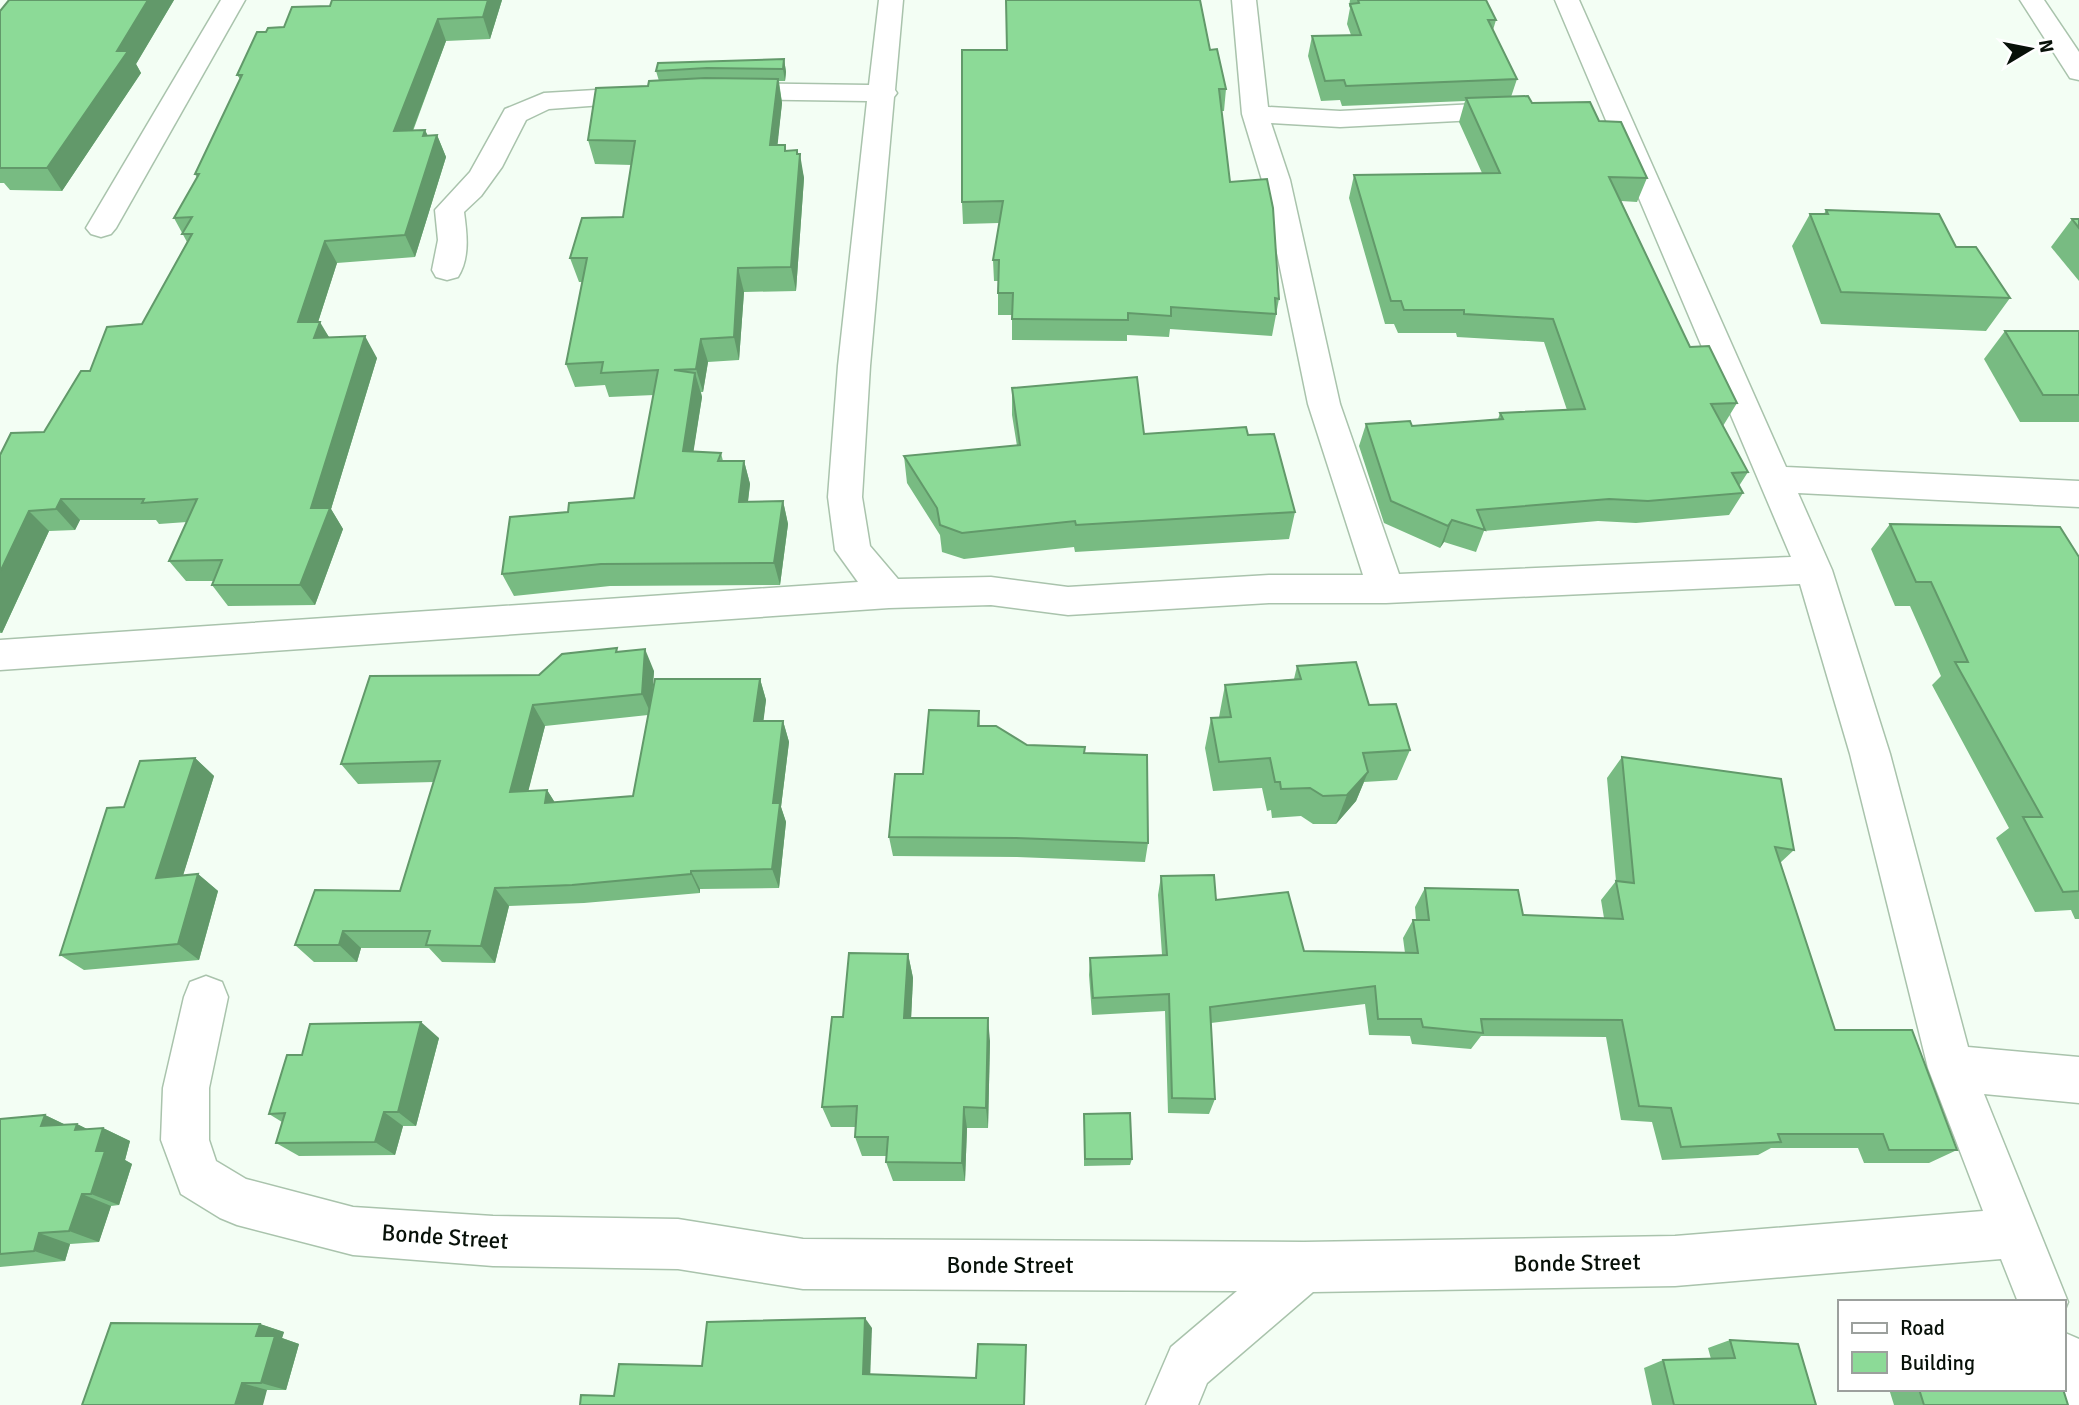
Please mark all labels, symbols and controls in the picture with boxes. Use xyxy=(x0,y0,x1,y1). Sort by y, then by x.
north arrow xyxy=(1995,14,2065,84)
text: N xyxy=(2033,38,2059,55)
street label: Bonde Street xyxy=(381,1218,509,1256)
street label: Bonde Street xyxy=(1513,1247,1641,1279)
street label: Bonde Street xyxy=(946,1251,1074,1280)
legend xyxy=(1838,1300,2065,1391)
text: Road xyxy=(1900,1315,1945,1341)
text: Building xyxy=(1900,1350,1975,1376)

